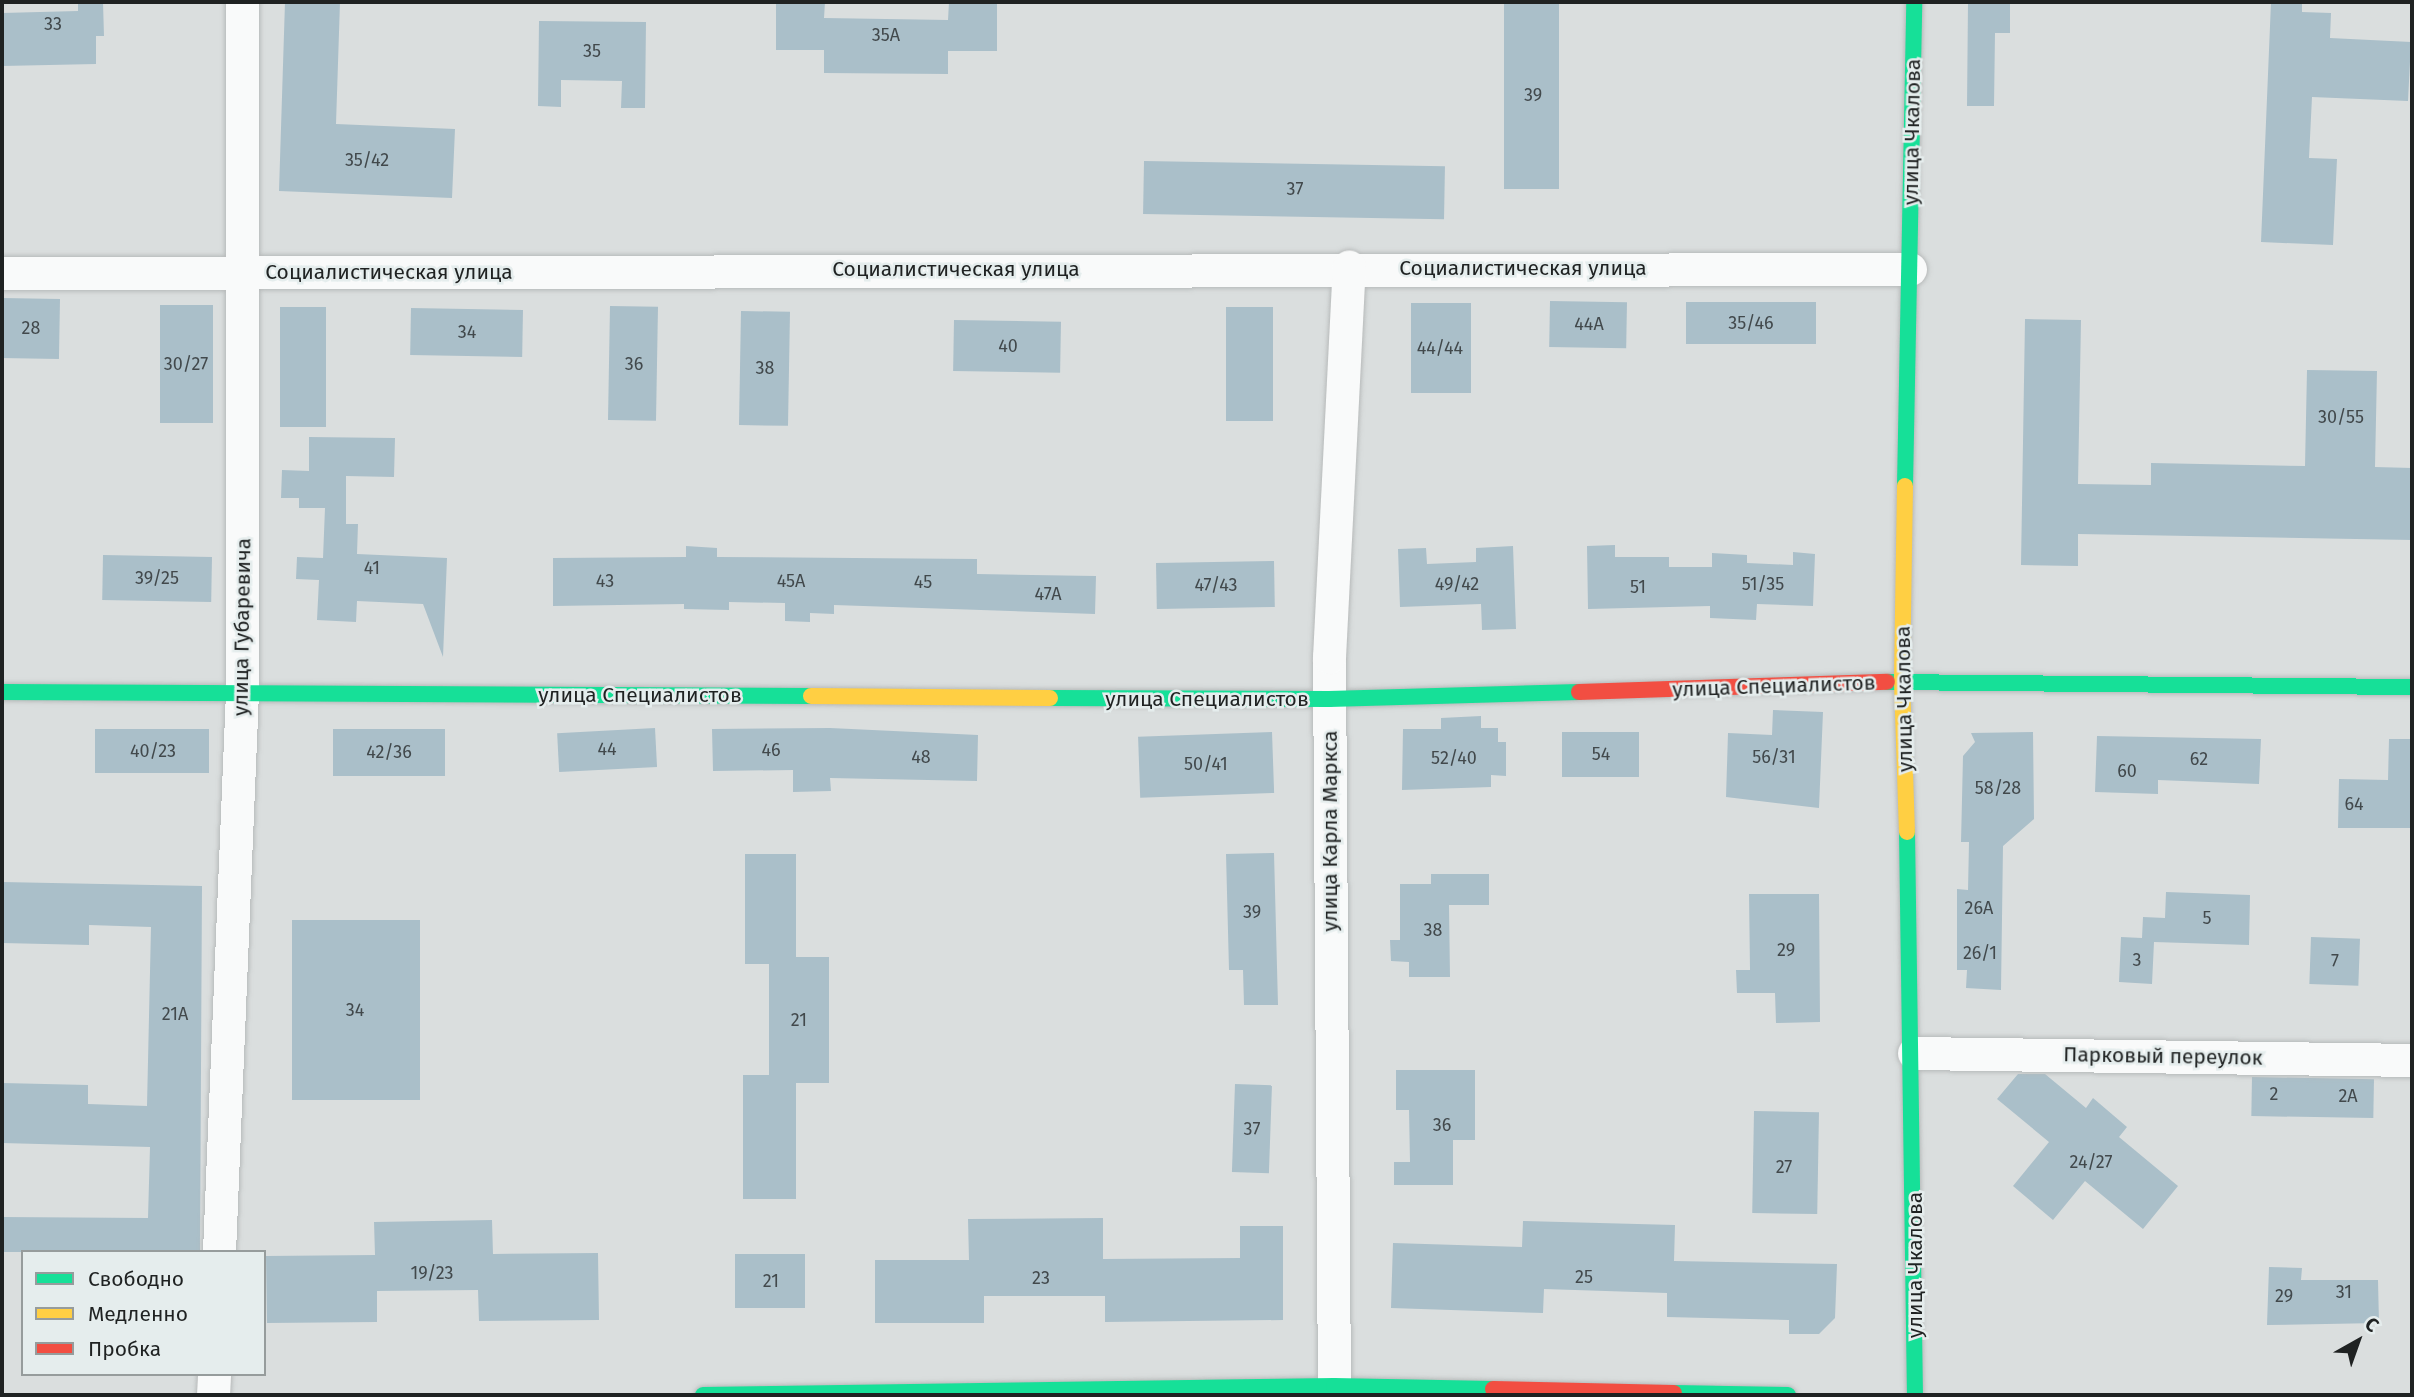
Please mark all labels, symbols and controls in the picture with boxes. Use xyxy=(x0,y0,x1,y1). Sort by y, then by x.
house number: 33 xyxy=(44,13,62,35)
house number: 35А xyxy=(872,24,900,46)
house number: 35 xyxy=(583,40,601,62)
street label: улица Чкалова xyxy=(1898,59,1926,205)
house number: 39 xyxy=(1524,84,1542,106)
house number: 35/42 xyxy=(345,149,389,171)
house number: 37 xyxy=(1287,178,1303,200)
street label: Социалистическая улица xyxy=(1399,255,1647,281)
street label: Социалистическая улица xyxy=(832,256,1080,282)
street label: Социалистическая улица xyxy=(265,259,513,285)
house number: 35/46 xyxy=(1728,312,1774,334)
house number: 44А xyxy=(1574,313,1604,335)
house number: 28 xyxy=(22,317,40,339)
house number: 34 xyxy=(458,321,476,343)
house number: 40 xyxy=(998,335,1018,357)
house number: 44/44 xyxy=(1417,337,1463,359)
house number: 30/27 xyxy=(164,353,208,375)
house number: 36 xyxy=(625,353,643,375)
house number: 38 xyxy=(756,357,774,379)
house number: 30/55 xyxy=(2318,406,2364,428)
street label: улица Губаревича xyxy=(228,538,256,716)
house number: 41 xyxy=(364,557,380,579)
house number: 39/25 xyxy=(135,567,179,589)
house number: 43 xyxy=(596,570,614,592)
house number: 45А xyxy=(777,570,805,592)
house number: 45 xyxy=(914,571,932,593)
house number: 49/42 xyxy=(1435,573,1479,595)
house number: 51/35 xyxy=(1742,573,1784,595)
house number: 47/43 xyxy=(1194,574,1238,596)
house number: 51 xyxy=(1630,576,1646,598)
house number: 47А xyxy=(1035,583,1061,605)
street label: улица Чкалова xyxy=(1890,626,1918,772)
street label: улица Специалистов xyxy=(1672,670,1876,702)
street label: улица Специалистов xyxy=(538,682,742,708)
street label: улица Специалистов xyxy=(1105,686,1309,712)
street label: улица Карла Маркса xyxy=(1317,730,1343,932)
house number: 44 xyxy=(597,738,617,760)
house number: 46 xyxy=(761,739,781,761)
house number: 40/23 xyxy=(130,740,176,762)
house number: 42/36 xyxy=(366,741,412,763)
house number: 54 xyxy=(1592,743,1610,765)
house number: 48 xyxy=(911,746,931,768)
house number: 56/31 xyxy=(1752,746,1796,768)
house number: 52/40 xyxy=(1431,747,1477,769)
house number: 62 xyxy=(2190,748,2208,770)
house number: 50/41 xyxy=(1184,753,1228,775)
house number: 60 xyxy=(2117,760,2137,782)
house number: 58/28 xyxy=(1975,777,2021,799)
house number: 64 xyxy=(2344,793,2364,815)
house number: 26А xyxy=(1965,897,1993,919)
house number: 39 xyxy=(1243,901,1261,923)
house number: 5 xyxy=(2202,907,2212,929)
house number: 38 xyxy=(1424,919,1442,941)
house number: 29 xyxy=(1777,939,1795,961)
house number: 26/1 xyxy=(1963,942,1997,964)
house number: 3 xyxy=(2133,949,2141,971)
house number: 7 xyxy=(2331,950,2339,972)
house number: 34 xyxy=(346,999,364,1021)
house number: 21А xyxy=(162,1003,188,1025)
house number: 21 xyxy=(791,1009,807,1031)
street label: Парковый переулок xyxy=(2063,1042,2263,1070)
house number: 2 xyxy=(2270,1083,2278,1105)
house number: 2А xyxy=(2338,1085,2358,1107)
house number: 36 xyxy=(1433,1114,1451,1136)
house number: 37 xyxy=(1244,1118,1260,1140)
house number: 24/27 xyxy=(2069,1151,2113,1173)
house number: 27 xyxy=(1776,1156,1792,1178)
street label: улица Чкалова xyxy=(1902,1192,1928,1338)
legend xyxy=(21,1250,266,1376)
house number: 19/23 xyxy=(411,1262,453,1284)
text: Свободно xyxy=(88,1266,184,1292)
house number: 25 xyxy=(1575,1266,1593,1288)
house number: 23 xyxy=(1032,1267,1050,1289)
house number: 21 xyxy=(763,1270,779,1292)
house number: 31 xyxy=(2336,1281,2352,1303)
house number: 29 xyxy=(2275,1285,2293,1307)
text: Медленно xyxy=(88,1301,188,1327)
north arrow xyxy=(2323,1306,2393,1376)
text: С xyxy=(2360,1312,2383,1337)
text: Пробка xyxy=(88,1336,161,1362)

